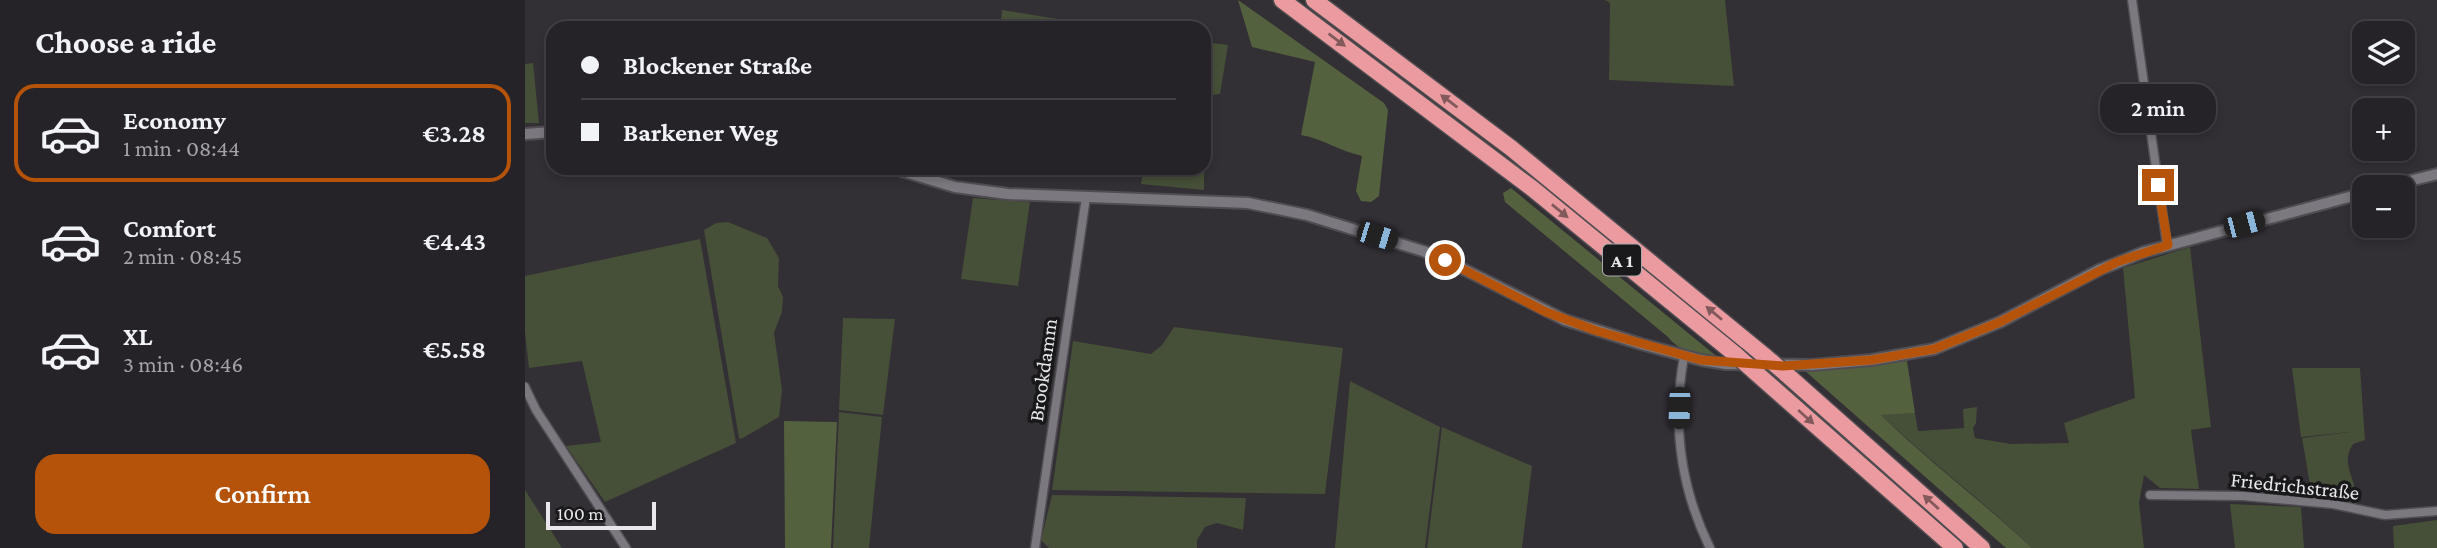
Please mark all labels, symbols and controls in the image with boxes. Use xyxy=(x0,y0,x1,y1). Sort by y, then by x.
map controls xyxy=(2352,21,2415,238)
button: layers xyxy=(2352,21,2415,84)
text: Choose a ride xyxy=(35,24,216,60)
one-way arrow xyxy=(1328,33,1346,48)
text: Blockener Straße xyxy=(623,51,812,80)
callout: 2 min xyxy=(2100,83,2216,132)
one-way arrow xyxy=(1440,95,1458,109)
text: 2 min xyxy=(2131,95,2185,121)
button: + xyxy=(2352,98,2415,161)
icon: car xyxy=(39,102,102,165)
text: Economy xyxy=(123,106,226,135)
text: Barkener Weg xyxy=(623,118,778,147)
text: €3.28 xyxy=(422,119,486,148)
text: 1 min · 08:44 xyxy=(123,135,240,161)
route end xyxy=(2142,169,2174,201)
button: − xyxy=(2352,175,2415,238)
one-way arrow xyxy=(1551,203,1569,218)
car xyxy=(2221,208,2268,240)
icon: car xyxy=(39,210,102,273)
text: Comfort xyxy=(123,214,216,243)
car xyxy=(1354,220,1401,252)
text: €4.43 xyxy=(423,227,486,256)
text: 2 min · 08:45 xyxy=(123,243,242,269)
route start xyxy=(1429,244,1461,276)
road number: A 1 xyxy=(1603,244,1641,276)
one-way arrow xyxy=(1706,306,1723,321)
street label: Brookdamm xyxy=(1024,317,1062,423)
icon: car xyxy=(39,318,102,381)
text: XL xyxy=(123,322,152,351)
text: €5.58 xyxy=(423,335,486,364)
text: 3 min · 08:46 xyxy=(123,351,243,377)
car xyxy=(1668,387,1691,429)
one-way arrow xyxy=(1797,408,1814,424)
button: Confirm xyxy=(35,454,490,534)
street label: Friedrichstraße xyxy=(2229,467,2361,505)
one-way arrow xyxy=(1923,495,1940,511)
scale bar xyxy=(546,499,656,531)
text: 100 m xyxy=(557,503,604,524)

